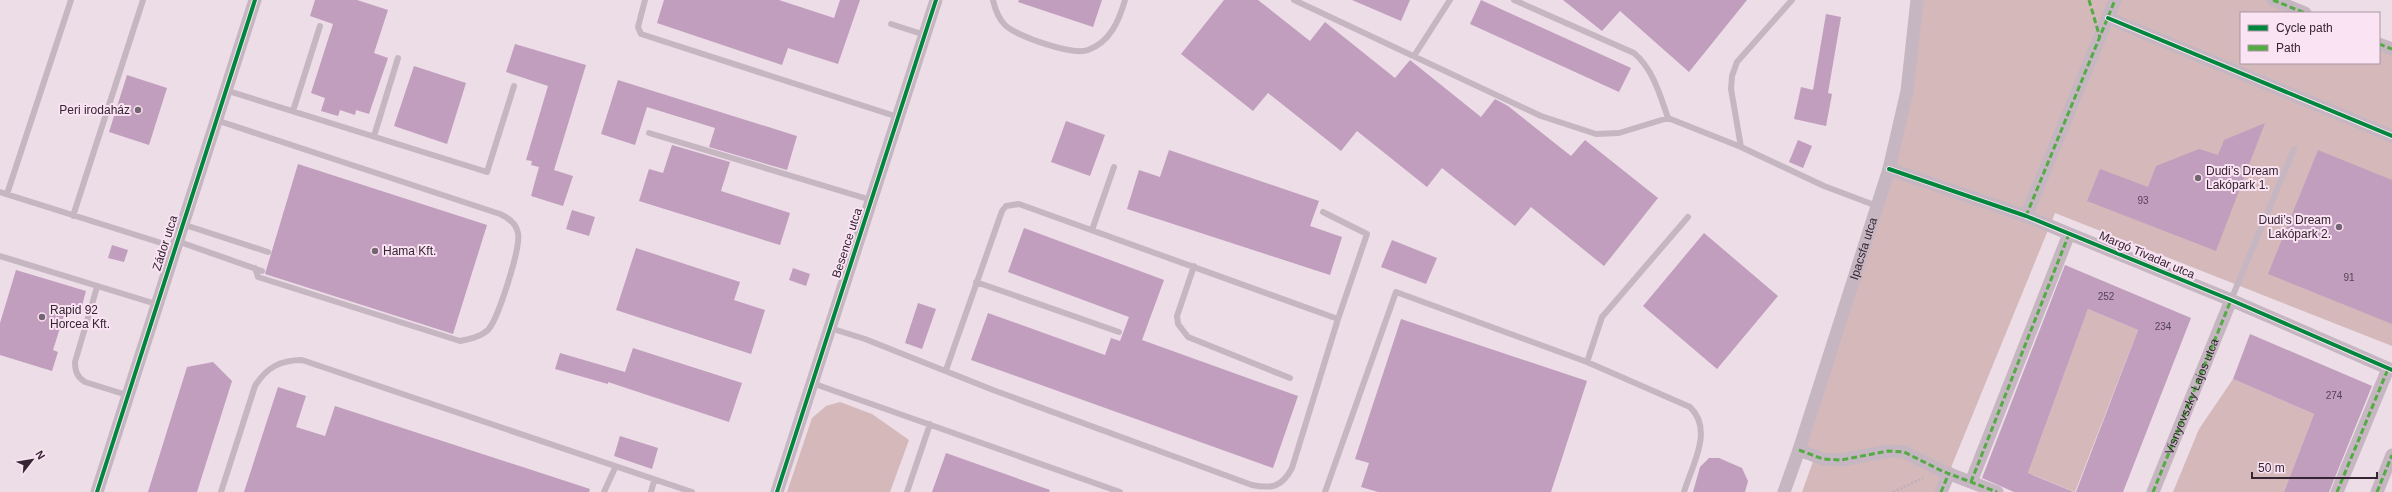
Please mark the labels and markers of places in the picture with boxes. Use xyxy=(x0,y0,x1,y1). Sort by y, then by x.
place label: Peri irodaház xyxy=(59,103,130,117)
marker: Peri irodaház xyxy=(133,105,143,115)
place label: Dudi’s Dream Lakópark 1. xyxy=(2206,164,2278,192)
marker: Dudi’s Dream Lakópark 1. xyxy=(2193,173,2203,183)
place label: Dudi’s Dream Lakópark 2. xyxy=(2259,213,2331,241)
marker: Dudi’s Dream Lakópark 2. xyxy=(2334,222,2344,232)
place label: Hama Kft. xyxy=(383,244,436,258)
marker: Hama Kft. xyxy=(370,246,380,256)
place label: Rapid 92 Horcea Kft. xyxy=(50,303,110,331)
marker: Rapid 92 Horcea Kft. xyxy=(37,312,47,322)

